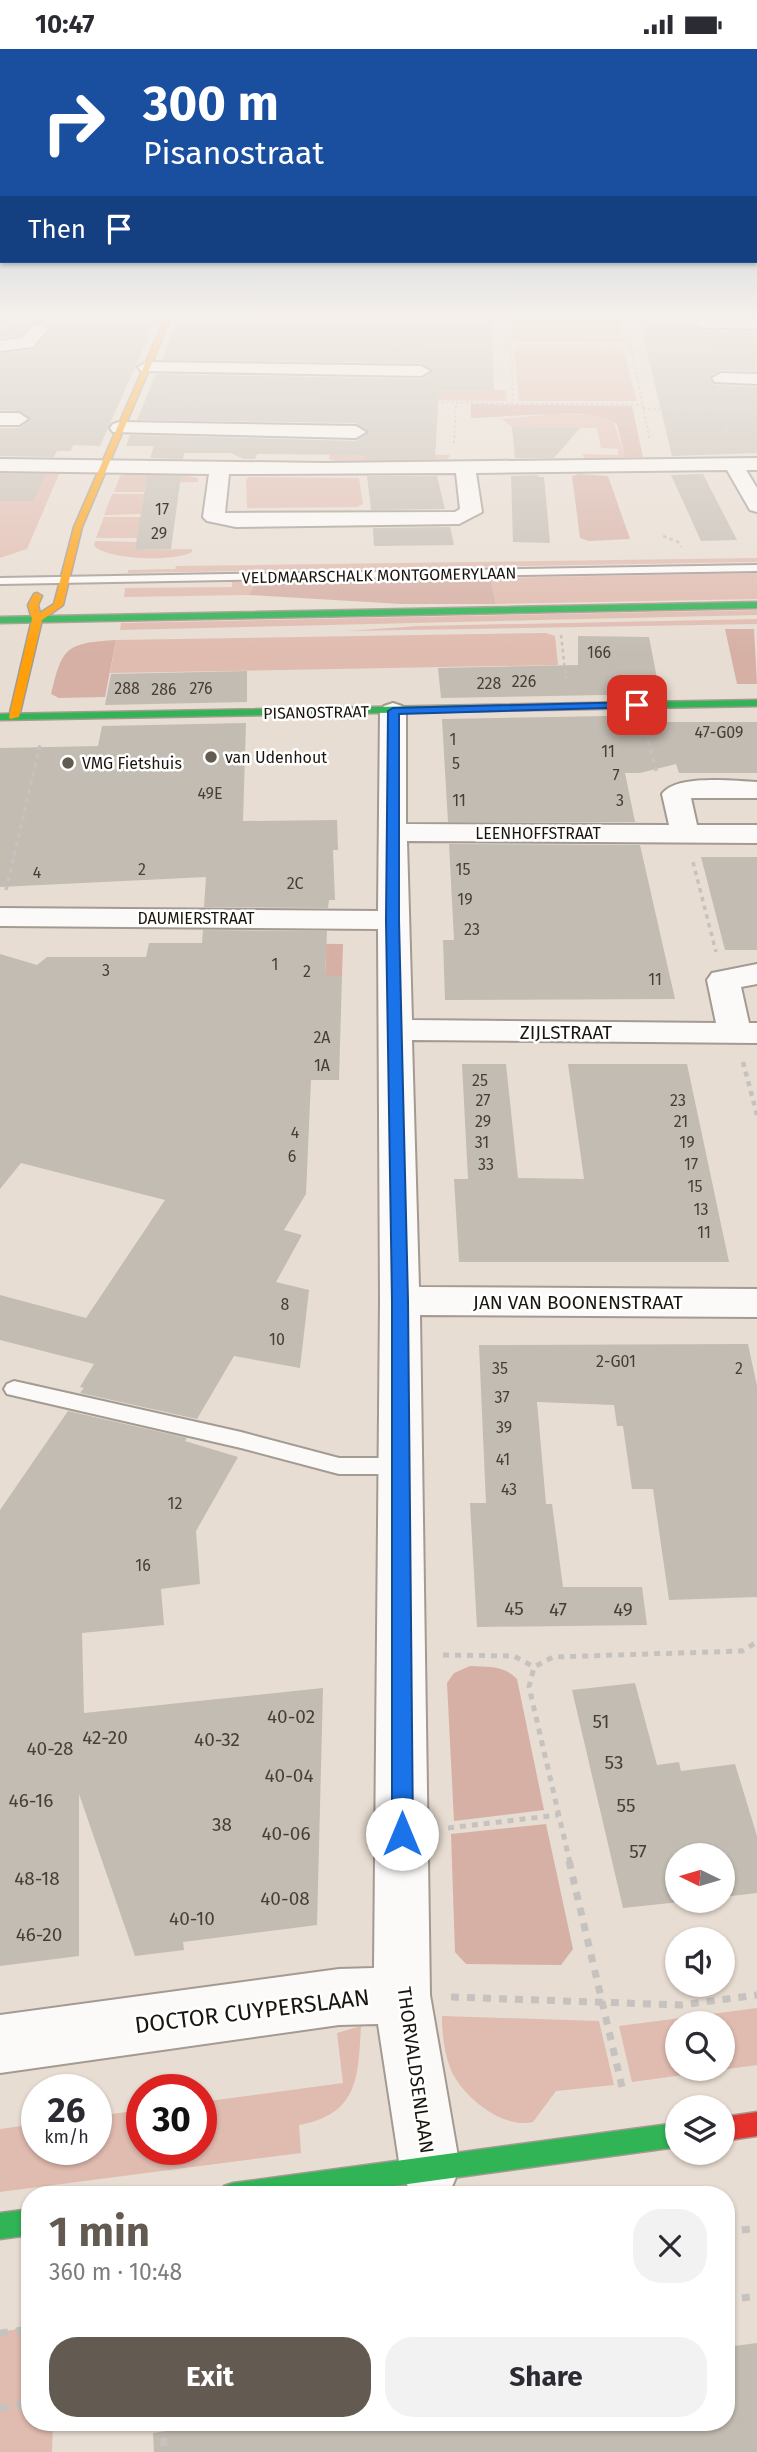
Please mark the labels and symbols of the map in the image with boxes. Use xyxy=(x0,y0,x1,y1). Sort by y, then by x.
house number: 17 xyxy=(155,500,169,519)
house number: 29 xyxy=(151,524,167,543)
street label: VELDMAARSCHALK MONTGOMERYLAAN xyxy=(242,564,517,587)
house number: 166 xyxy=(587,643,611,662)
house number: 226 xyxy=(512,672,536,691)
house number: 228 xyxy=(477,674,502,693)
pin xyxy=(607,675,667,735)
house number: 288 xyxy=(114,679,140,698)
house number: 276 xyxy=(189,679,213,698)
house number: 286 xyxy=(151,680,177,699)
street label: PISANOSTRAAT xyxy=(263,702,370,723)
house number: 47-G09 xyxy=(695,723,743,742)
house number: 1 xyxy=(450,730,456,749)
house number: 11 xyxy=(601,742,615,761)
place label: van Udenhout xyxy=(225,748,327,767)
marker: van Udenhout xyxy=(203,749,219,765)
place label: VMG Fietshuis xyxy=(82,754,182,773)
house number: 5 xyxy=(452,754,460,773)
marker: VMG Fietshuis xyxy=(60,755,76,771)
house number: 7 xyxy=(612,766,620,785)
house number: 49E xyxy=(197,784,223,803)
house number: 11 xyxy=(452,791,466,810)
house number: 3 xyxy=(616,791,624,810)
street label: LEENHOFFSTRAAT xyxy=(475,824,601,843)
house number: 2 xyxy=(138,860,146,879)
house number: 15 xyxy=(456,860,470,879)
house number: 4 xyxy=(33,863,42,882)
house number: 2C xyxy=(287,874,303,893)
house number: 19 xyxy=(457,890,473,909)
street label: DAUMIERSTRAAT xyxy=(137,909,255,928)
house number: 23 xyxy=(464,920,480,939)
house number: 1 xyxy=(272,955,278,974)
house number: 3 xyxy=(102,961,110,980)
house number: 2 xyxy=(303,962,311,981)
house number: 11 xyxy=(648,970,662,989)
street label: ZIJLSTRAAT xyxy=(520,1021,612,1044)
house number: 2A xyxy=(313,1028,331,1047)
house number: 1A xyxy=(314,1056,331,1075)
house number: 25 xyxy=(472,1071,488,1090)
house number: 27 xyxy=(476,1091,490,1110)
house number: 23 xyxy=(670,1091,686,1110)
house number: 29 xyxy=(475,1112,491,1131)
house number: 21 xyxy=(674,1112,688,1131)
house number: 4 xyxy=(291,1123,300,1142)
house number: 31 xyxy=(475,1133,489,1152)
house number: 19 xyxy=(679,1133,695,1152)
house number: 6 xyxy=(288,1147,296,1166)
house number: 33 xyxy=(478,1155,494,1174)
house number: 17 xyxy=(684,1155,698,1174)
house number: 15 xyxy=(688,1177,702,1196)
house number: 13 xyxy=(694,1200,708,1219)
house number: 11 xyxy=(697,1223,711,1242)
street label: JAN VAN BOONENSTRAAT xyxy=(473,1291,683,1314)
house number: 8 xyxy=(281,1295,290,1314)
house number: 10 xyxy=(269,1330,285,1349)
house number: 2-G01 xyxy=(596,1352,636,1371)
house number: 35 xyxy=(492,1359,508,1378)
house number: 2 xyxy=(735,1359,743,1378)
house number: 37 xyxy=(494,1388,510,1407)
house number: 39 xyxy=(496,1418,512,1437)
house number: 41 xyxy=(496,1450,510,1469)
house number: 43 xyxy=(501,1480,517,1499)
house number: 12 xyxy=(168,1494,182,1513)
house number: 16 xyxy=(135,1556,151,1575)
house number: 45 xyxy=(504,1597,524,1620)
house number: 47 xyxy=(549,1598,567,1621)
house number: 49 xyxy=(613,1598,633,1621)
house number: 40-02 xyxy=(267,1705,315,1728)
house number: 51 xyxy=(593,1710,609,1733)
house number: 42-20 xyxy=(82,1726,128,1749)
house number: 40-32 xyxy=(194,1728,240,1751)
house number: 40-28 xyxy=(26,1737,74,1760)
house number: 53 xyxy=(605,1751,623,1774)
house number: 40-04 xyxy=(264,1764,314,1787)
house number: 46-16 xyxy=(9,1789,53,1812)
house number: 55 xyxy=(617,1794,635,1817)
position arrow xyxy=(365,1797,439,1871)
house number: 38 xyxy=(212,1813,232,1836)
house number: 40-06 xyxy=(261,1822,311,1845)
house number: 57 xyxy=(629,1840,647,1863)
north arrow xyxy=(665,1843,735,1913)
house number: 48-18 xyxy=(14,1867,60,1890)
house number: 40-08 xyxy=(260,1887,310,1910)
house number: 40-10 xyxy=(169,1907,215,1930)
house number: 46-20 xyxy=(16,1923,62,1946)
street label: DOCTOR CUYPERSLAAN xyxy=(133,1983,371,2039)
street label: THORVALDSENLAAN xyxy=(392,1985,439,2155)
speed limit sign: 30 xyxy=(126,2074,217,2165)

